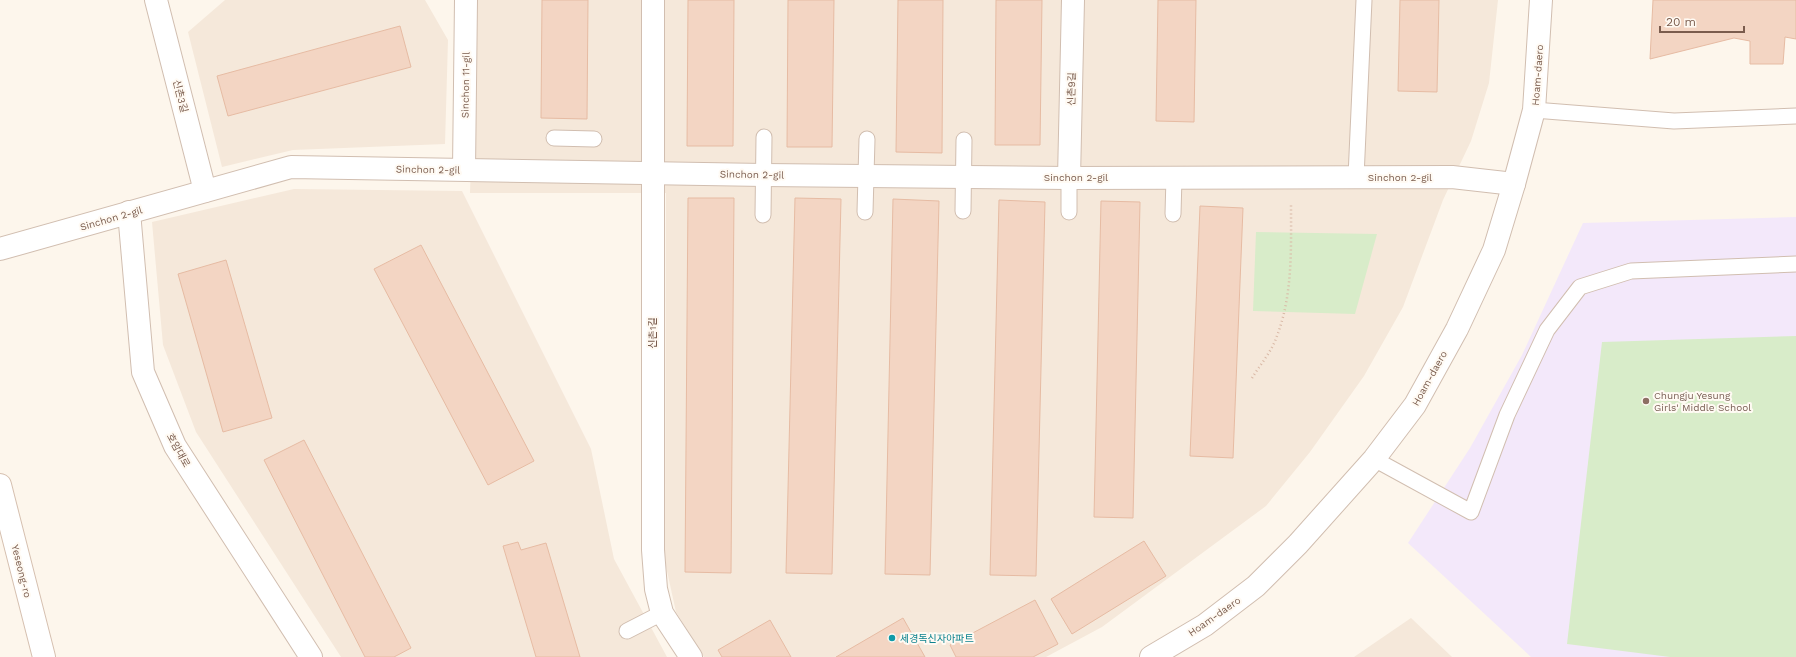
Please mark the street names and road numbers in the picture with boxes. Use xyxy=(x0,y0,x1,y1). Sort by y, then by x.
street label: Hoam-daero xyxy=(1530,44,1545,106)
street label: Sinchon 11-gil xyxy=(459,52,472,118)
street label: 신촌9길 xyxy=(1066,72,1077,106)
street label: 신촌3길 xyxy=(171,79,190,114)
street label: Sinchon 2-gil xyxy=(396,163,460,176)
street label: Sinchon 2-gil xyxy=(720,168,784,181)
street label: Sinchon 2-gil xyxy=(1044,172,1108,183)
street label: Sinchon 2-gil xyxy=(1368,172,1432,183)
street label: Sinchon 2-gil xyxy=(79,204,144,233)
street label: 신촌1길 xyxy=(647,317,658,349)
street label: Hoam-daero xyxy=(1410,349,1449,408)
street label: 호암대로 xyxy=(165,431,192,469)
street label: Yeseong-ro xyxy=(10,543,33,599)
street label: Hoam-daero xyxy=(1186,594,1242,638)

